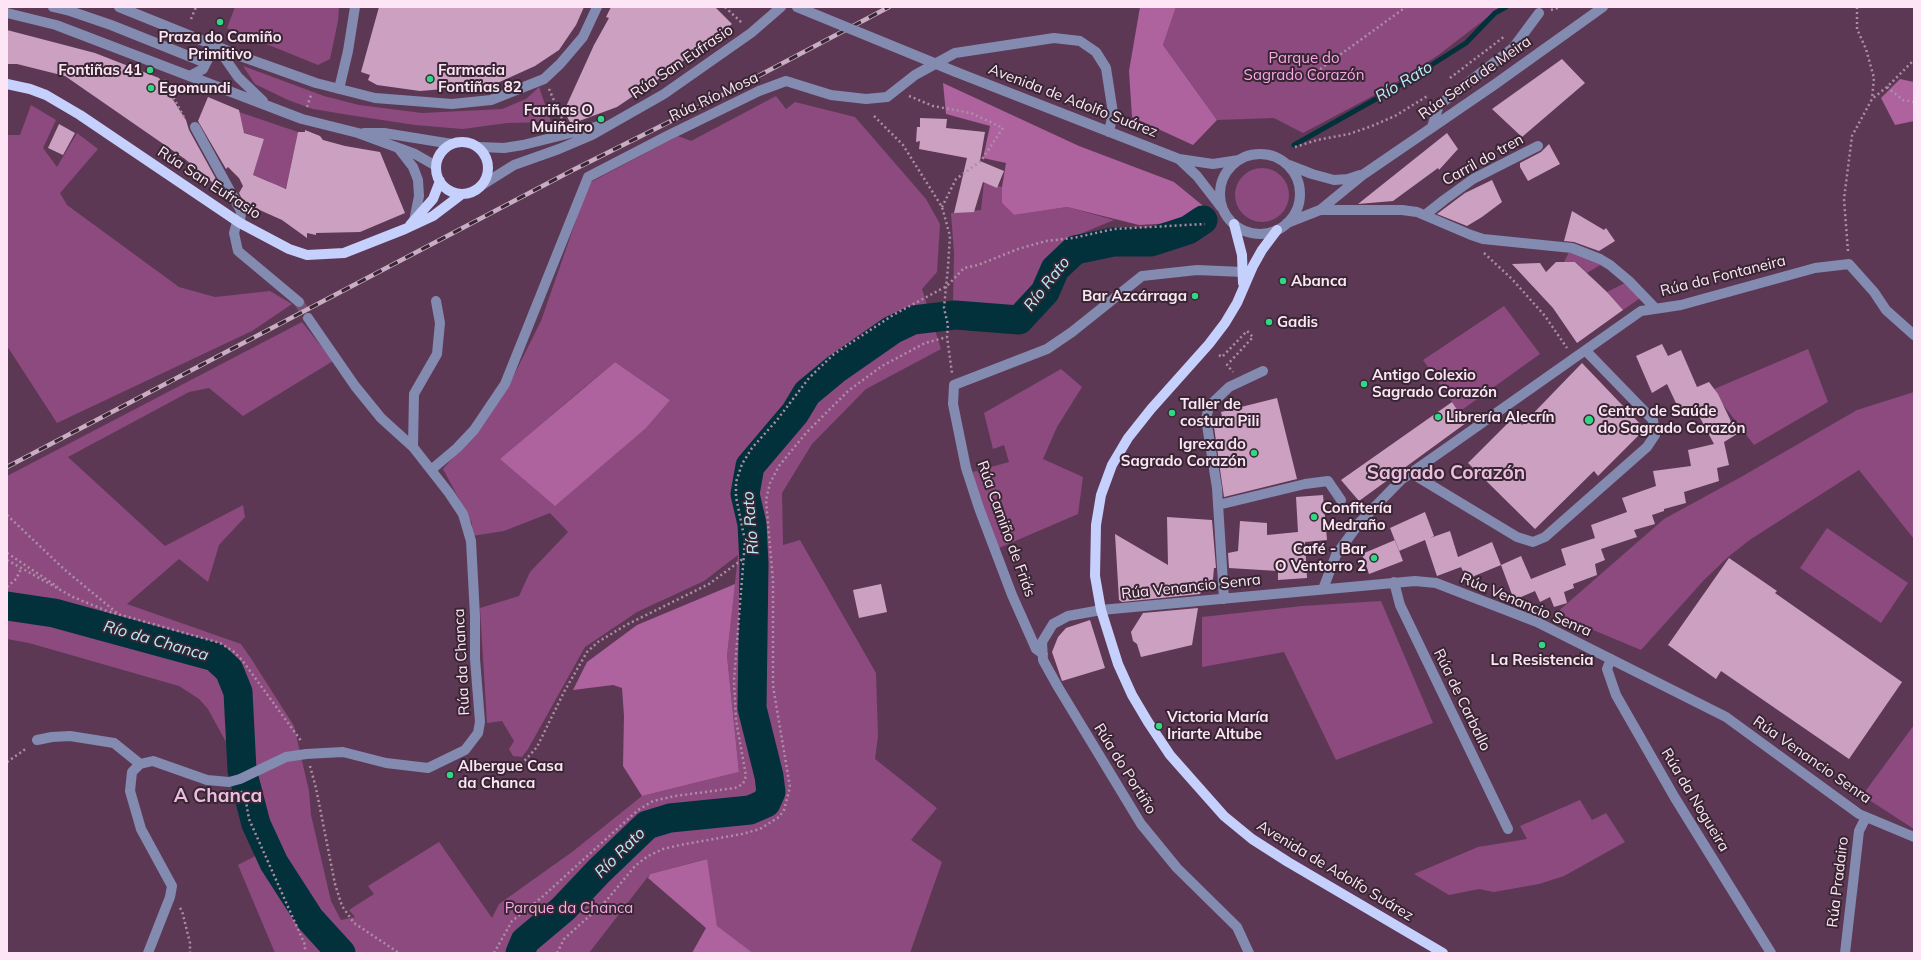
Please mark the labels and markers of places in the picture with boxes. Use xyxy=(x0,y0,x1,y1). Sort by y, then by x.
marker: Praza do Camiño Primitivo xyxy=(215,17,225,27)
place label: Praza do Camiño Primitivo xyxy=(158,28,282,63)
place label: Fontiñas 41 xyxy=(58,61,142,79)
place label: Farmacia Fontiñas 82 xyxy=(438,61,522,96)
marker: Fontiñas 41 xyxy=(145,65,155,75)
marker: Farmacia Fontiñas 82 xyxy=(425,74,435,84)
place label: Egomundi xyxy=(159,79,231,97)
marker: Egomundi xyxy=(146,83,156,93)
place label: Fariñas O Muiñeiro xyxy=(524,101,593,136)
marker: Fariñas O Muiñeiro xyxy=(596,114,606,124)
place label: Abanca xyxy=(1291,272,1347,290)
marker: Abanca xyxy=(1278,276,1288,286)
place label: Bar Azcárraga xyxy=(1082,287,1187,305)
marker: Bar Azcárraga xyxy=(1190,291,1200,301)
place label: Gadis xyxy=(1277,313,1318,331)
marker: Gadis xyxy=(1264,317,1274,327)
place label: Antigo Colexio Sagrado Corazón xyxy=(1372,366,1497,401)
marker: Antigo Colexio Sagrado Corazón xyxy=(1359,379,1369,389)
place label: Taller de costura Pili xyxy=(1180,395,1259,430)
place label: Centro de Saúde do Sagrado Corazón xyxy=(1598,402,1745,437)
marker: Taller de costura Pili xyxy=(1167,408,1177,418)
place label: Librería Alecrín xyxy=(1446,408,1555,426)
marker: Librería Alecrín xyxy=(1433,412,1443,422)
marker: Centro de Saúde do Sagrado Corazón xyxy=(1583,414,1595,426)
place label: Igrexa do Sagrado Corazón xyxy=(1121,435,1246,470)
marker: Igrexa do Sagrado Corazón xyxy=(1249,448,1259,458)
place label: Confitería Medraño xyxy=(1322,499,1392,534)
marker: Confitería Medraño xyxy=(1309,512,1319,522)
place label: Café - Bar O Ventorro 2 xyxy=(1275,540,1366,575)
marker: Café - Bar O Ventorro 2 xyxy=(1369,553,1379,563)
marker: La Resistencia xyxy=(1537,640,1547,650)
place label: La Resistencia xyxy=(1491,651,1593,669)
place label: Victoria María Iriarte Altube xyxy=(1167,708,1268,743)
marker: Victoria María Iriarte Altube xyxy=(1154,721,1164,731)
place label: Albergue Casa da Chanca xyxy=(458,757,563,792)
marker: Albergue Casa da Chanca xyxy=(445,770,455,780)

